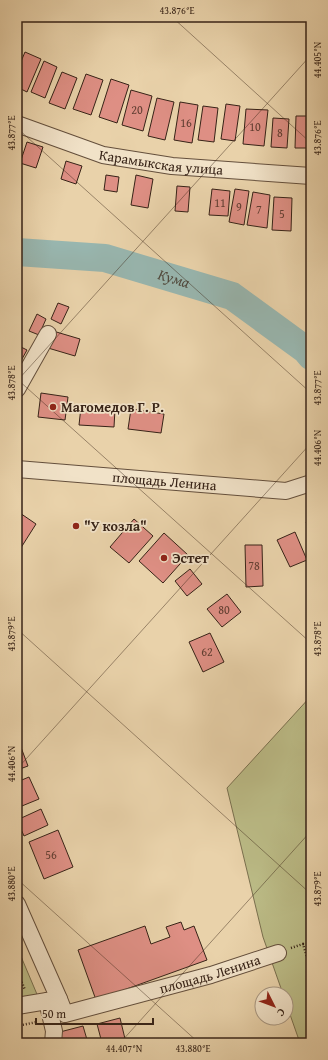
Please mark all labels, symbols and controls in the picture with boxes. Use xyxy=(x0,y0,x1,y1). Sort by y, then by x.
text: 43.876°E xyxy=(159,3,195,18)
text: 44.405°N xyxy=(310,41,325,78)
house number: 20 xyxy=(131,101,143,118)
house number: 16 xyxy=(180,114,192,131)
text: 43.877°E xyxy=(4,115,19,151)
house number: 10 xyxy=(249,118,261,135)
text: 43.876°E xyxy=(310,120,325,156)
house number: 8 xyxy=(277,124,283,141)
street label: Карамыкская улица xyxy=(98,145,224,180)
house number: 11 xyxy=(214,194,226,211)
house number: 9 xyxy=(236,198,242,215)
house number: 7 xyxy=(256,201,262,218)
house number: 5 xyxy=(279,205,285,222)
water label: Кума xyxy=(156,263,192,293)
text: 43.878°E xyxy=(4,365,19,401)
text: 43.877°E xyxy=(310,370,325,406)
place label: Магомедов Г. Р. xyxy=(61,397,164,417)
marker: Магомедов Г. Р. xyxy=(48,402,58,412)
text: 44.406°N xyxy=(310,429,325,466)
street label: площадь Ленина xyxy=(112,467,218,495)
place label: "У козла" xyxy=(84,516,147,536)
marker: "У козла" xyxy=(71,521,81,531)
place label: Эстет xyxy=(172,548,209,568)
marker: Эстет xyxy=(159,553,169,563)
house number: 78 xyxy=(248,557,260,574)
house number: 80 xyxy=(218,601,230,618)
text: 43.879°E xyxy=(4,616,19,652)
text: 43.878°E xyxy=(310,621,325,657)
house number: 62 xyxy=(201,643,213,660)
text: 44.406°N xyxy=(4,745,19,782)
house number: 56 xyxy=(45,846,57,863)
text: 43.880°E xyxy=(4,866,19,902)
text: 43.879°E xyxy=(310,871,325,907)
street label: площадь Ленина xyxy=(157,949,263,998)
north arrow xyxy=(254,986,294,1026)
scale bar xyxy=(36,1000,153,1026)
text: 50 m xyxy=(42,1005,66,1022)
text: С xyxy=(273,1005,289,1020)
text: 44.407°N xyxy=(106,1041,143,1056)
text: 43.880°E xyxy=(175,1041,211,1056)

